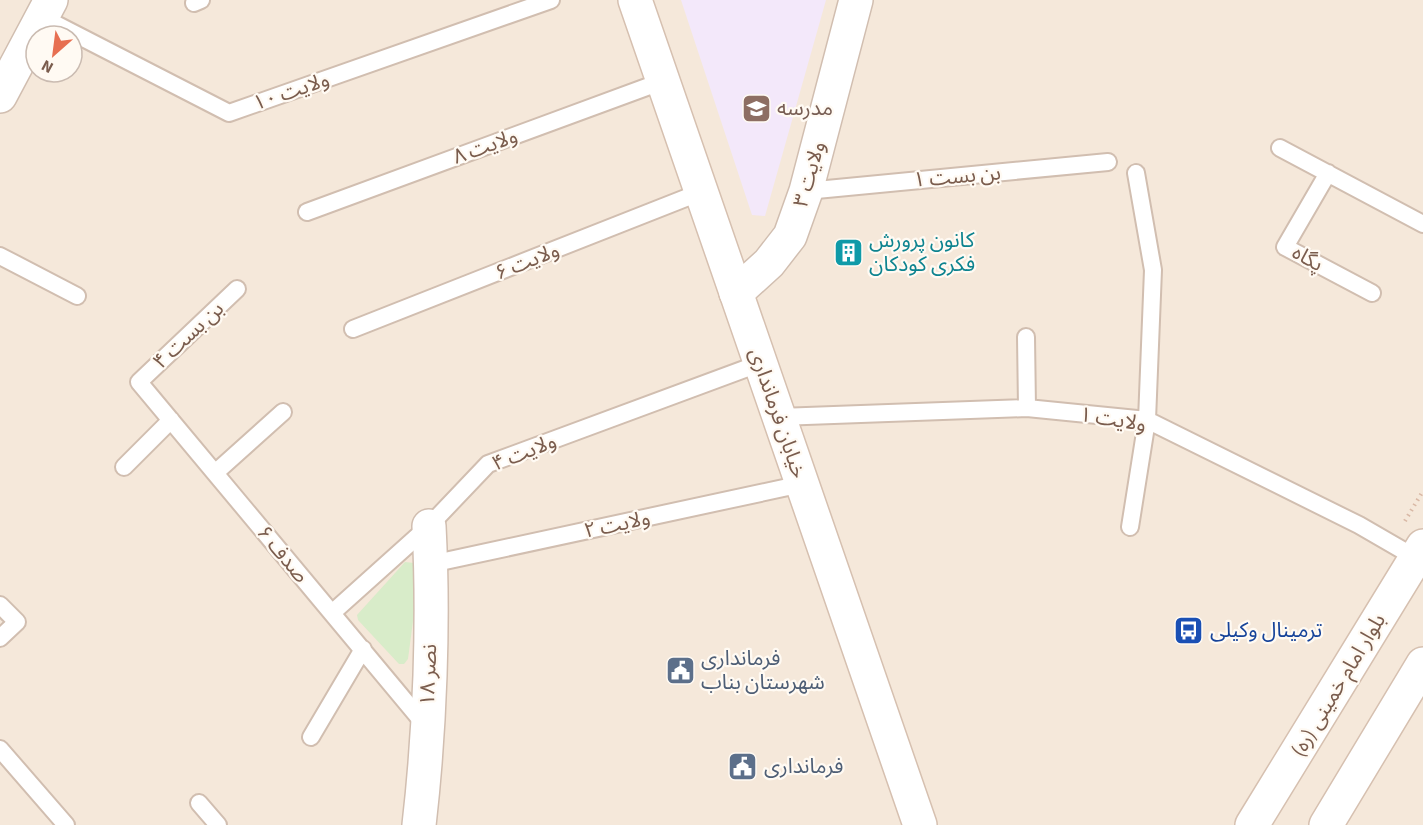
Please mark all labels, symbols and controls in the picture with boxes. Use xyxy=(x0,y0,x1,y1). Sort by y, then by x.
north arrow xyxy=(24,24,84,84)
text: N xyxy=(38,54,57,79)
street label: ولایت ۱۰ xyxy=(249,64,333,118)
school or university icon: مدرسه xyxy=(740,92,772,124)
place label: مدرسه xyxy=(777,93,833,123)
street label: ولایت ۸ xyxy=(448,120,522,172)
street label: ولایت ۳ xyxy=(785,138,833,210)
street label: بن بست ۱ xyxy=(912,157,1002,195)
place label: کانون پرورش فکری کودکان xyxy=(869,225,975,279)
street label: ولایت ۶ xyxy=(490,235,564,287)
building icon: کانون پرورش فکری کودکان xyxy=(832,236,864,268)
street label: پگاه xyxy=(1287,237,1329,279)
street label: بن بست ۴ xyxy=(146,294,230,376)
street label: خیابان فرمانداری xyxy=(742,344,814,482)
street label: ولایت ۱ xyxy=(1078,399,1148,439)
street label: ولایت ۴ xyxy=(487,426,561,478)
street label: ولایت ۲ xyxy=(581,502,653,546)
street label: صدف ۶ xyxy=(250,519,316,589)
street label: بلوار امام خمینی (ره) xyxy=(1283,608,1394,763)
bus stop icon: ترمینال وکیلی xyxy=(1173,614,1205,646)
place label: ترمینال وکیلی xyxy=(1210,615,1322,645)
street label: نصر ۱۸ xyxy=(412,643,444,707)
place label: فرمانداری شهرستان بناب xyxy=(701,643,825,697)
public building icon: فرمانداری شهرستان بناب xyxy=(664,654,696,686)
public building icon: فرمانداری xyxy=(727,750,759,782)
place label: فرمانداری xyxy=(764,751,844,781)

